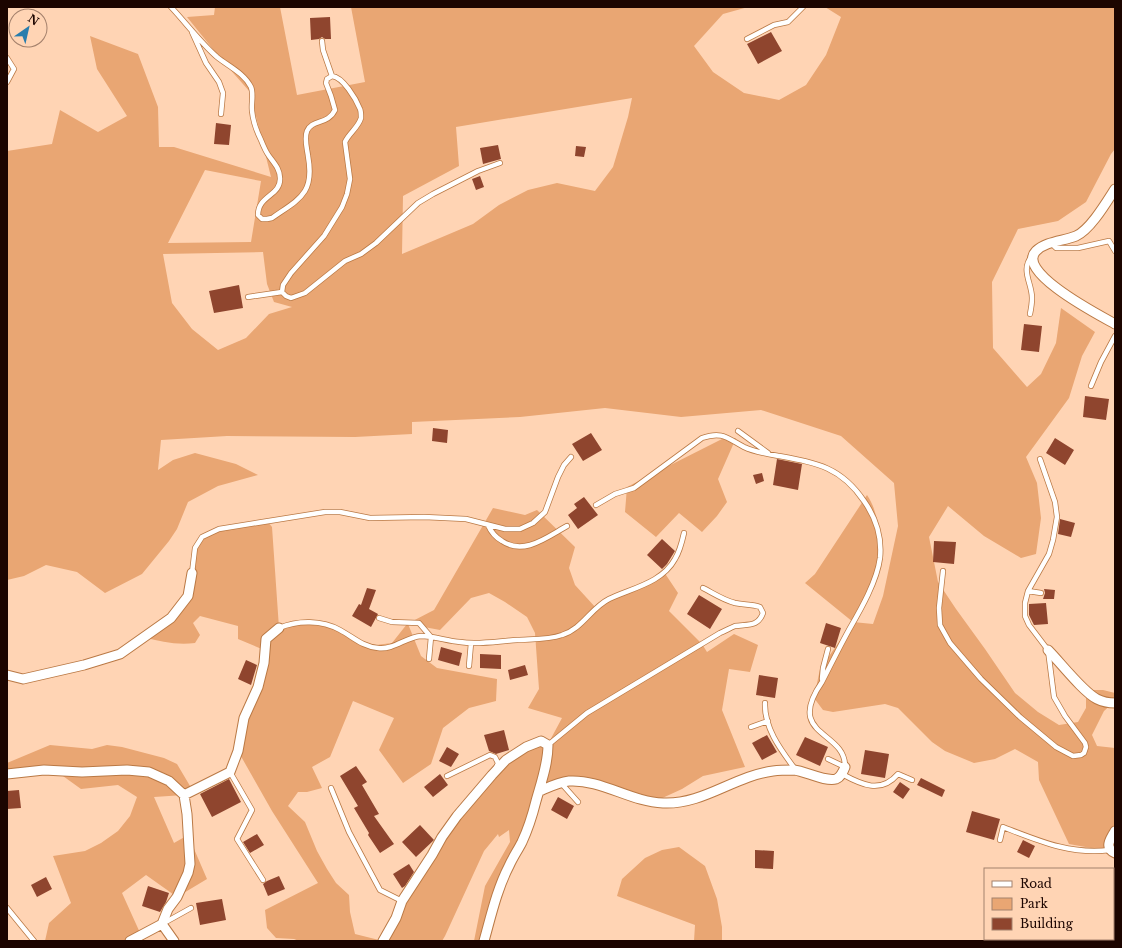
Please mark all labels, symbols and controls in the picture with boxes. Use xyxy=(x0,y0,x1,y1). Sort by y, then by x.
north arrow xyxy=(8,8,48,48)
text: N xyxy=(25,11,42,29)
legend xyxy=(984,868,1114,940)
text: Road xyxy=(1020,876,1052,891)
text: Park xyxy=(1020,896,1048,911)
text: Building xyxy=(1020,916,1074,931)

